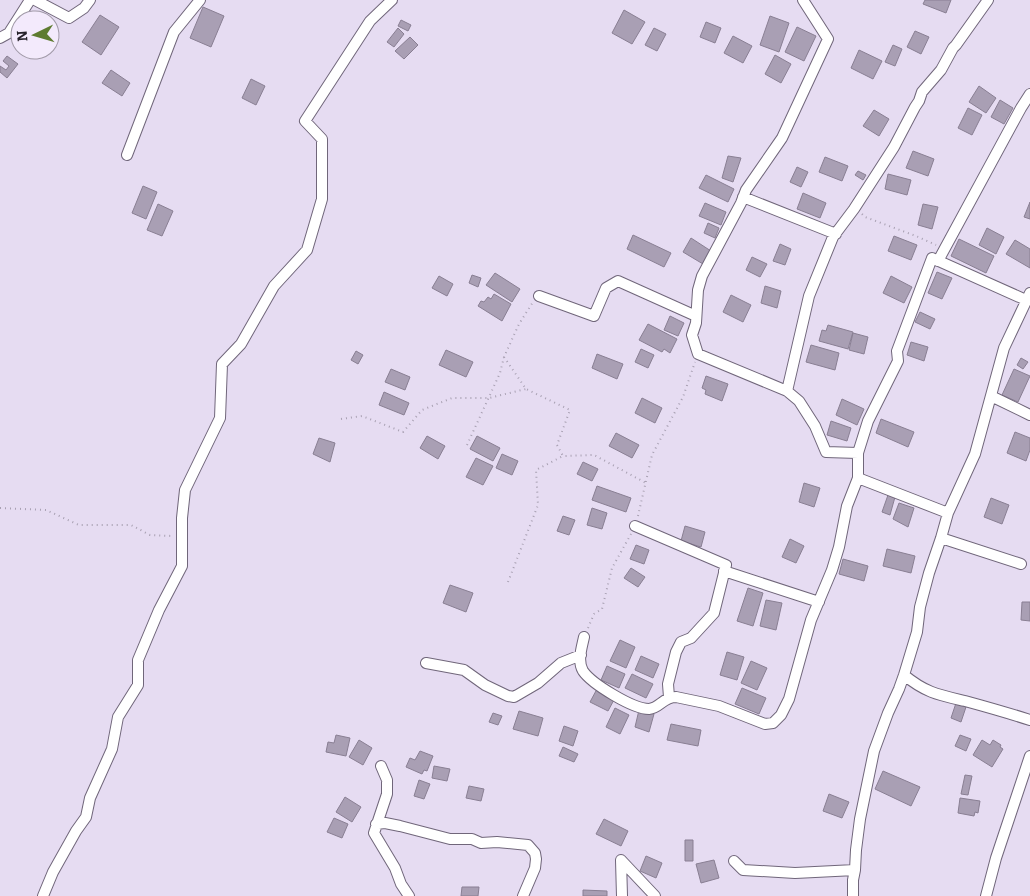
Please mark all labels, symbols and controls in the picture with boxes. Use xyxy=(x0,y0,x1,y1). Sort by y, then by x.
north arrow xyxy=(10,10,60,60)
text: N xyxy=(14,30,31,42)

